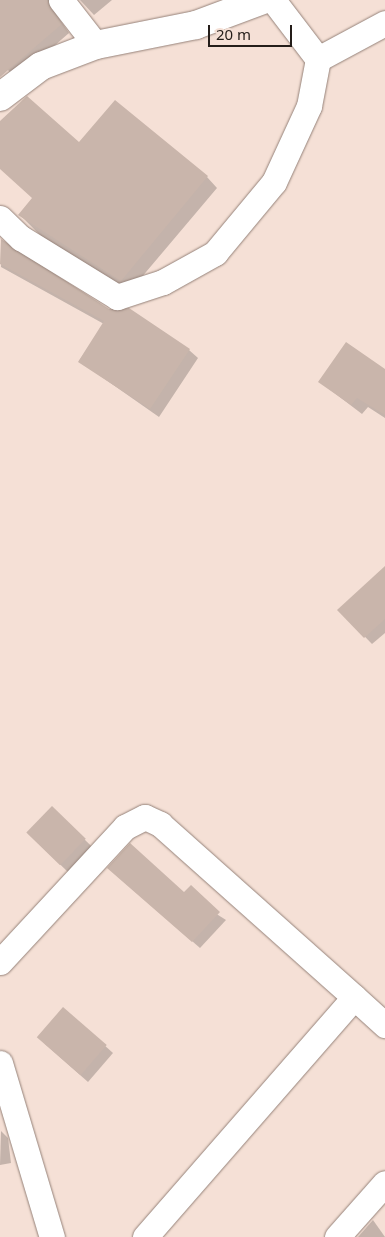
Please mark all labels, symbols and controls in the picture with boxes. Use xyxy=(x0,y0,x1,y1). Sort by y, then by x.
scale bar xyxy=(210,15,294,47)
text: 20 m xyxy=(216,24,251,44)

